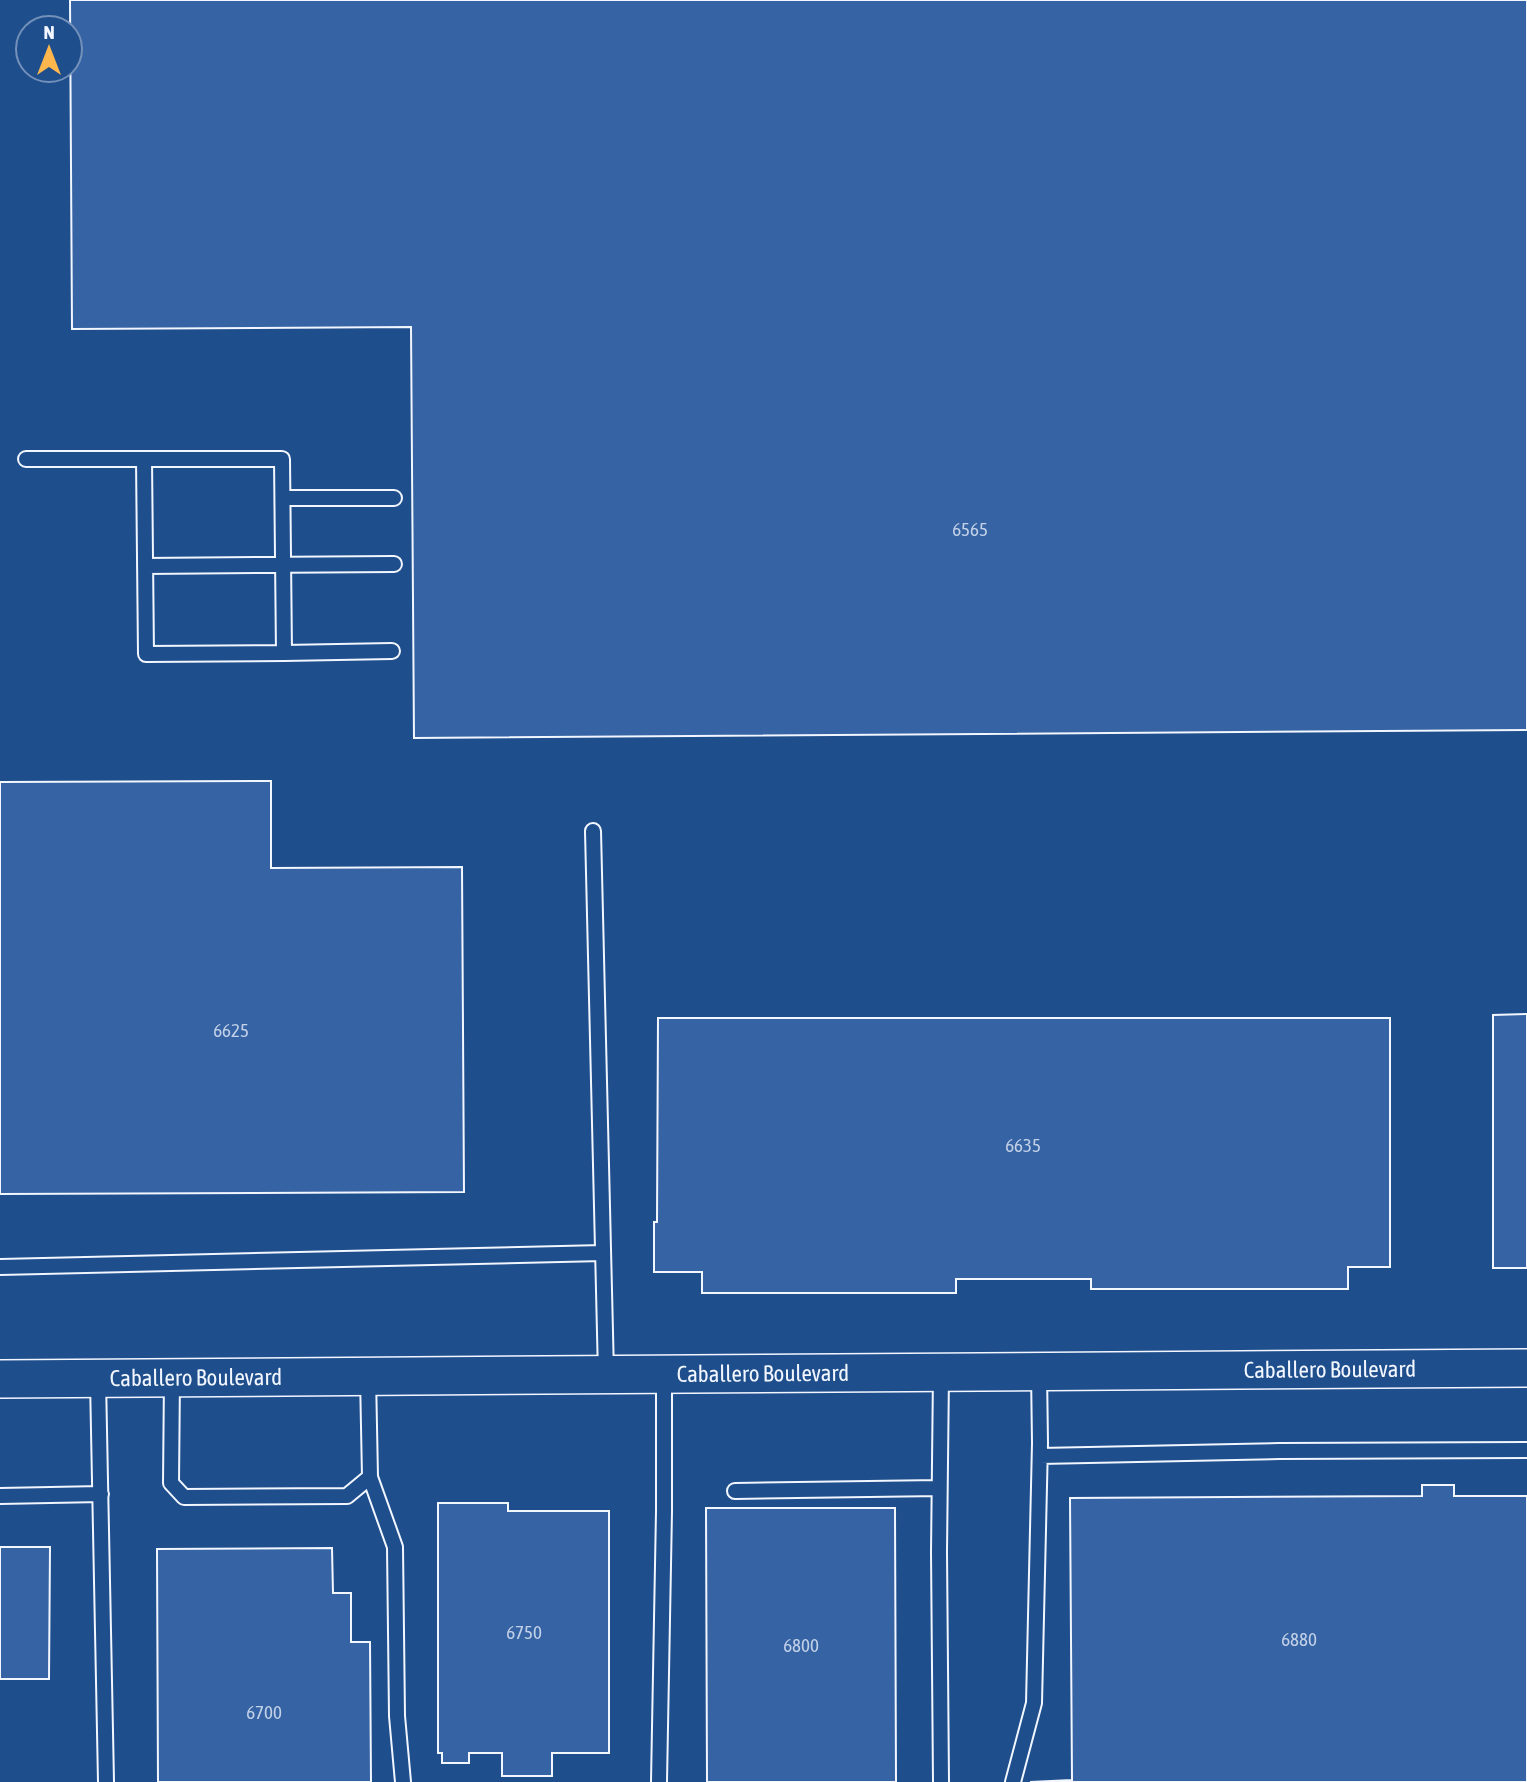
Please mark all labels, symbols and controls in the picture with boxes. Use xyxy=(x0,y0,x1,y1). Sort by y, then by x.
north arrow xyxy=(14,14,84,84)
text: N xyxy=(43,21,55,43)
house number: 6565 xyxy=(952,518,988,540)
house number: 6625 xyxy=(213,1019,249,1041)
house number: 6635 xyxy=(1005,1134,1041,1156)
street label: Caballero Boulevard xyxy=(1244,1356,1416,1383)
street label: Caballero Boulevard xyxy=(677,1360,849,1387)
street label: Caballero Boulevard xyxy=(110,1364,282,1391)
house number: 6750 xyxy=(506,1621,542,1643)
house number: 6880 xyxy=(1281,1628,1317,1650)
house number: 6800 xyxy=(783,1634,819,1656)
house number: 6700 xyxy=(246,1701,282,1723)

